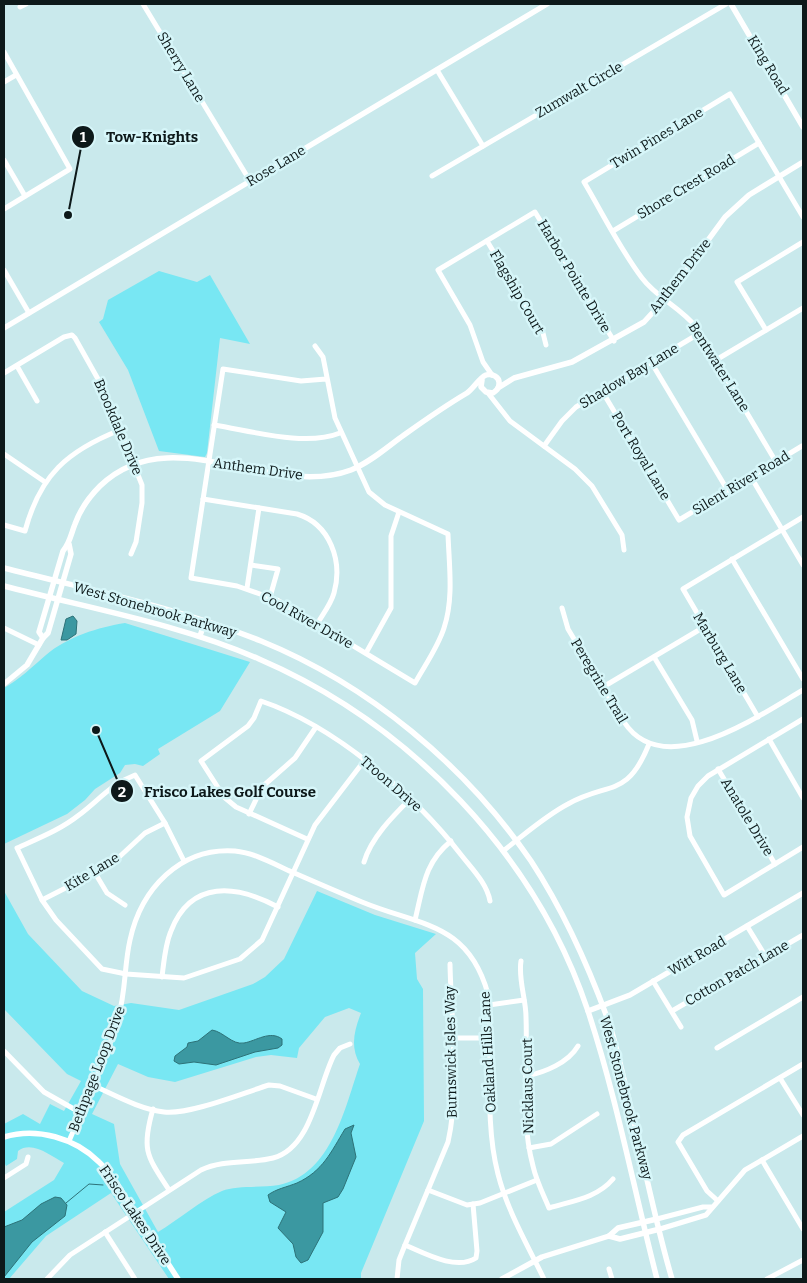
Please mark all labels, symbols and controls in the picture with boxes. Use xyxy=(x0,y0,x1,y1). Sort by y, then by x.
street label: Sherry Lane xyxy=(153,29,209,105)
street label: King Road xyxy=(744,32,792,98)
street label: Zumwalt Circle xyxy=(532,58,626,122)
street label: Twin Pines Lane xyxy=(608,104,706,172)
callout: Tow-Knights xyxy=(71,122,208,152)
text: 1 xyxy=(80,128,87,146)
text: Tow-Knights xyxy=(106,128,198,146)
street label: Rose Lane xyxy=(243,142,309,190)
street label: Shore Crest Road xyxy=(634,151,738,223)
street label: Harbor Pointe Drive xyxy=(534,216,614,336)
street label: Anthem Drive xyxy=(645,235,715,317)
street label: Flagship Court xyxy=(486,247,548,337)
street label: Bentwater Lane xyxy=(685,319,753,415)
street label: Shadow Bay Lane xyxy=(576,340,682,412)
street label: Brookdale Drive xyxy=(90,376,146,478)
street label: Port Royal Lane xyxy=(608,409,674,503)
street label: Silent River Road xyxy=(689,447,793,519)
street label: Anthem Drive xyxy=(212,454,304,484)
street label: West Stonebrook Parkway xyxy=(71,579,239,642)
street label: Cool River Drive xyxy=(258,588,356,652)
street label: Marburg Lane xyxy=(689,610,751,696)
street label: Peregrine Trail xyxy=(567,636,631,726)
street label: Troon Drive xyxy=(357,753,425,815)
street label: Anatole Drive xyxy=(717,775,777,859)
callout: Frisco Lakes Golf Course xyxy=(109,776,326,806)
text: 2 xyxy=(118,783,126,801)
text: Frisco Lakes Golf Course xyxy=(144,783,316,801)
street label: Kite Lane xyxy=(62,849,122,895)
street label: Witt Road xyxy=(665,933,729,979)
street label: Cotton Patch Lane xyxy=(682,936,792,1010)
street label: Burnswick Isles Way xyxy=(441,985,461,1118)
street label: Oakland Hills Lane xyxy=(476,991,500,1113)
street label: Bethpage Loop Drive xyxy=(65,1004,129,1134)
street label: West Stonebrook Parkway xyxy=(596,1014,656,1182)
street label: Nicklaus Court xyxy=(519,1038,537,1134)
street label: Frisco Lakes Drive xyxy=(95,1162,175,1268)

